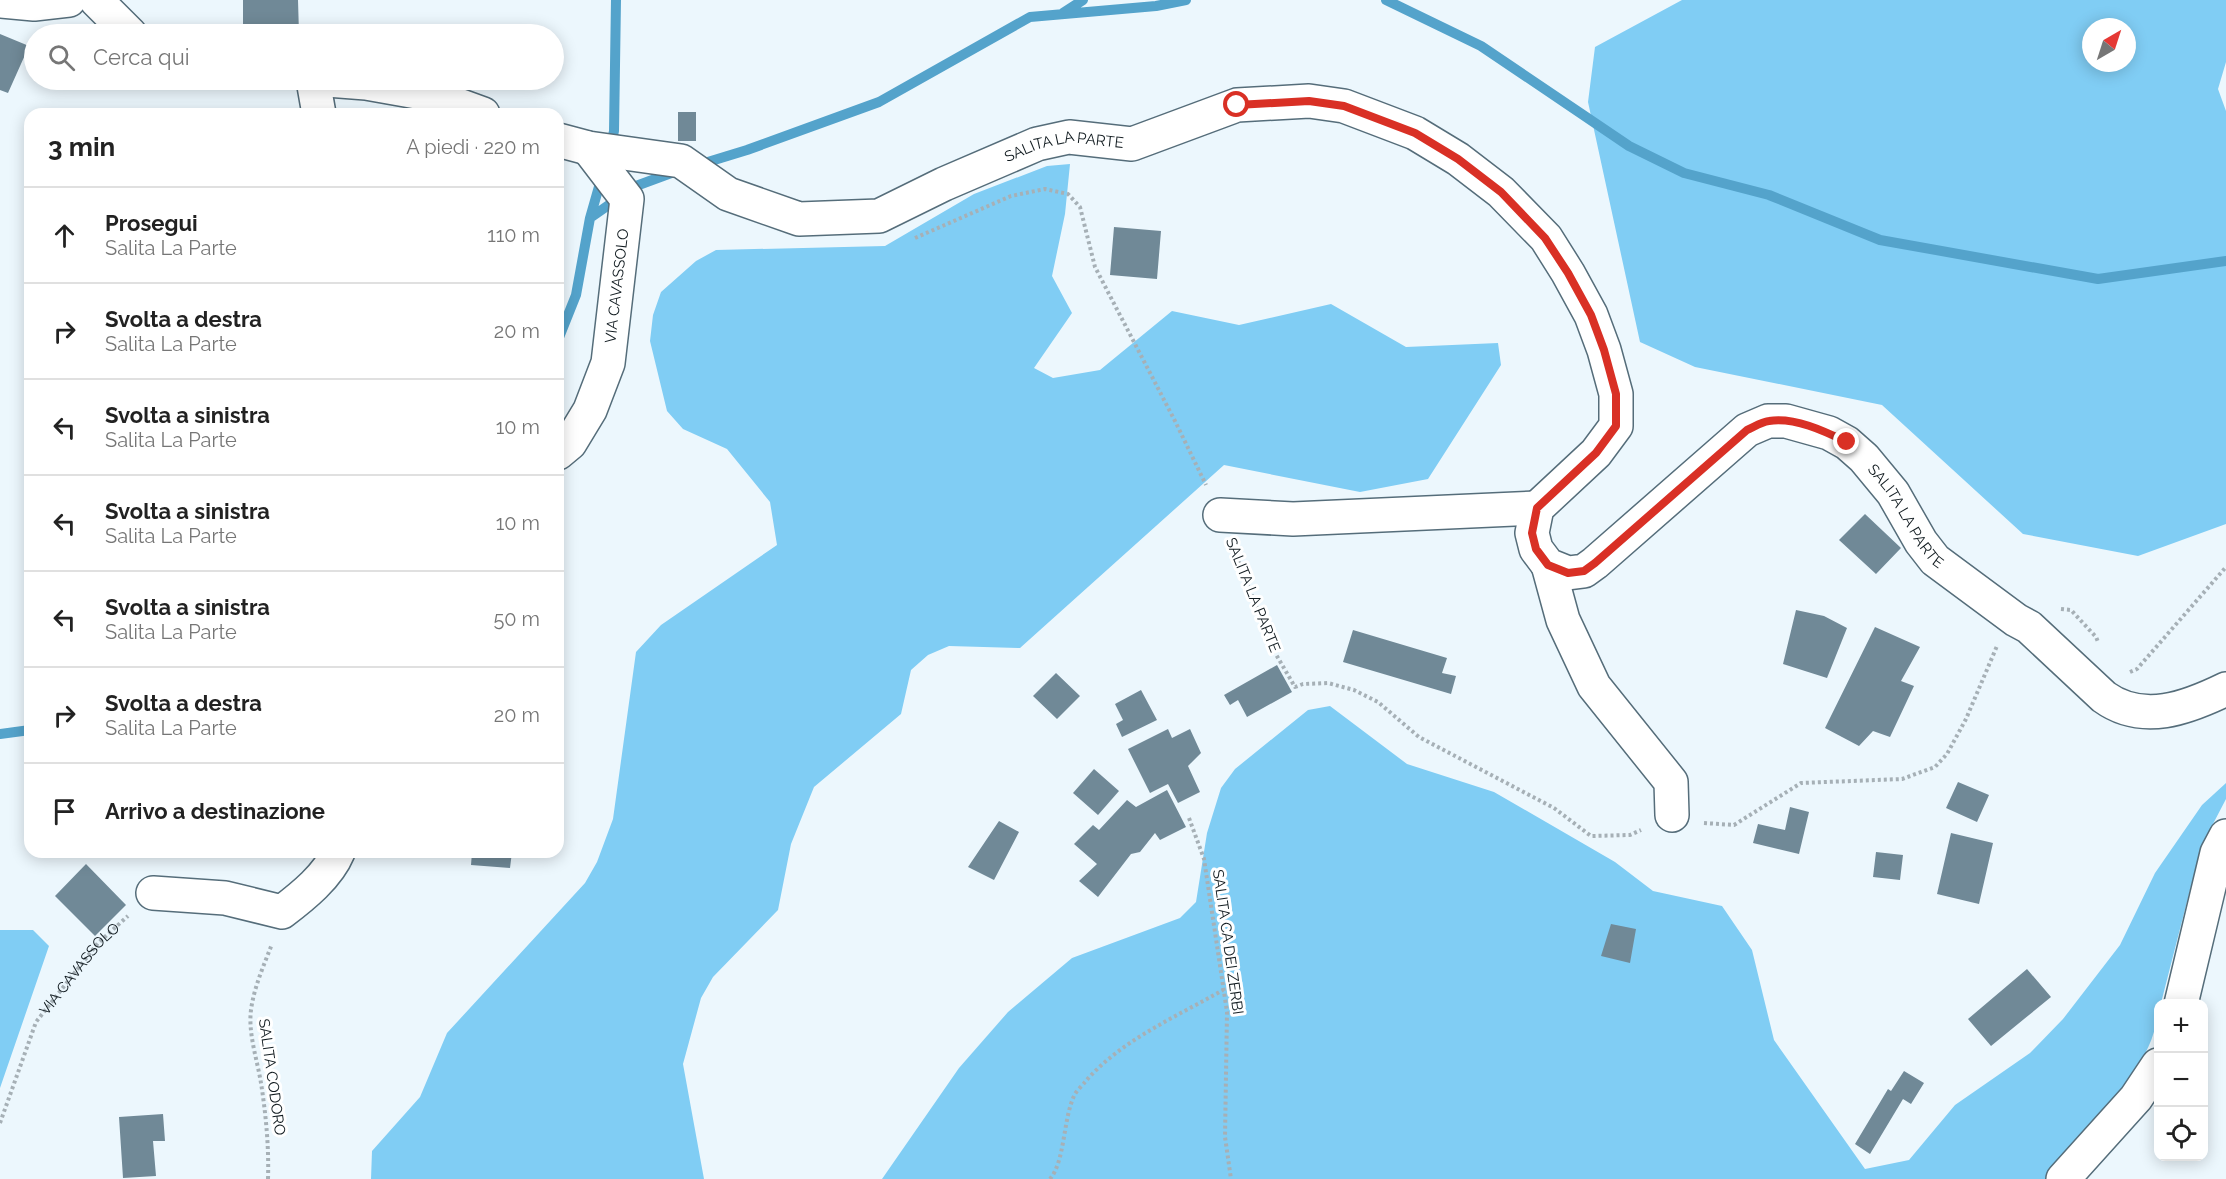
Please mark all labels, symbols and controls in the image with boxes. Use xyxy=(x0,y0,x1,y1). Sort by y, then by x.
north arrow xyxy=(2082,18,2136,72)
search box xyxy=(24,24,564,90)
icon: search xyxy=(45,41,78,74)
text: Cerca qui xyxy=(93,44,190,70)
route start xyxy=(1223,91,1249,117)
street label: SALITA LA PARTE xyxy=(1002,127,1125,166)
text: 3 min xyxy=(48,132,115,162)
text: A piedi · 220 m xyxy=(406,135,540,159)
text: Prosegui xyxy=(105,210,198,236)
icon: ahead xyxy=(48,219,81,252)
text: 110 m xyxy=(487,223,540,247)
street label: VIA CAVASSOLO xyxy=(601,228,632,344)
text: Salita La Parte xyxy=(105,236,237,260)
text: Svolta a destra xyxy=(105,306,262,332)
icon: right xyxy=(48,315,81,348)
text: 20 m xyxy=(494,319,540,343)
text: Salita La Parte xyxy=(105,332,237,356)
text: Svolta a sinistra xyxy=(105,402,270,428)
icon: left xyxy=(48,411,81,444)
text: 10 m xyxy=(496,415,540,439)
text: Salita La Parte xyxy=(105,428,237,452)
route end xyxy=(1833,428,1859,454)
street label: SALITA LA PARTE xyxy=(1864,461,1947,572)
text: Svolta a sinistra xyxy=(105,498,270,524)
icon: left xyxy=(48,507,81,540)
text: 10 m xyxy=(496,511,540,535)
text: Salita La Parte xyxy=(105,524,237,548)
street label: SALITA LA PARTE xyxy=(1222,535,1284,655)
text: Svolta a sinistra xyxy=(105,594,270,620)
icon: left xyxy=(48,603,81,636)
text: 50 m xyxy=(493,607,540,631)
text: Salita La Parte xyxy=(105,620,237,644)
text: Svolta a destra xyxy=(105,690,262,716)
icon: right xyxy=(48,699,81,732)
text: 20 m xyxy=(494,703,540,727)
text: Salita La Parte xyxy=(105,716,237,740)
icon: arrive xyxy=(48,795,81,828)
text: Arrivo a destinazione xyxy=(105,798,325,824)
street label: SALITA CA DEI ZERBI xyxy=(1209,868,1247,1016)
street label: VIA CAVASSOLO xyxy=(36,919,123,1019)
map controls xyxy=(2154,999,2208,1161)
button: + xyxy=(2154,999,2208,1053)
street label: SALITA CODORO xyxy=(255,1017,289,1137)
button: − xyxy=(2154,1053,2208,1107)
button: locate xyxy=(2154,1107,2208,1161)

